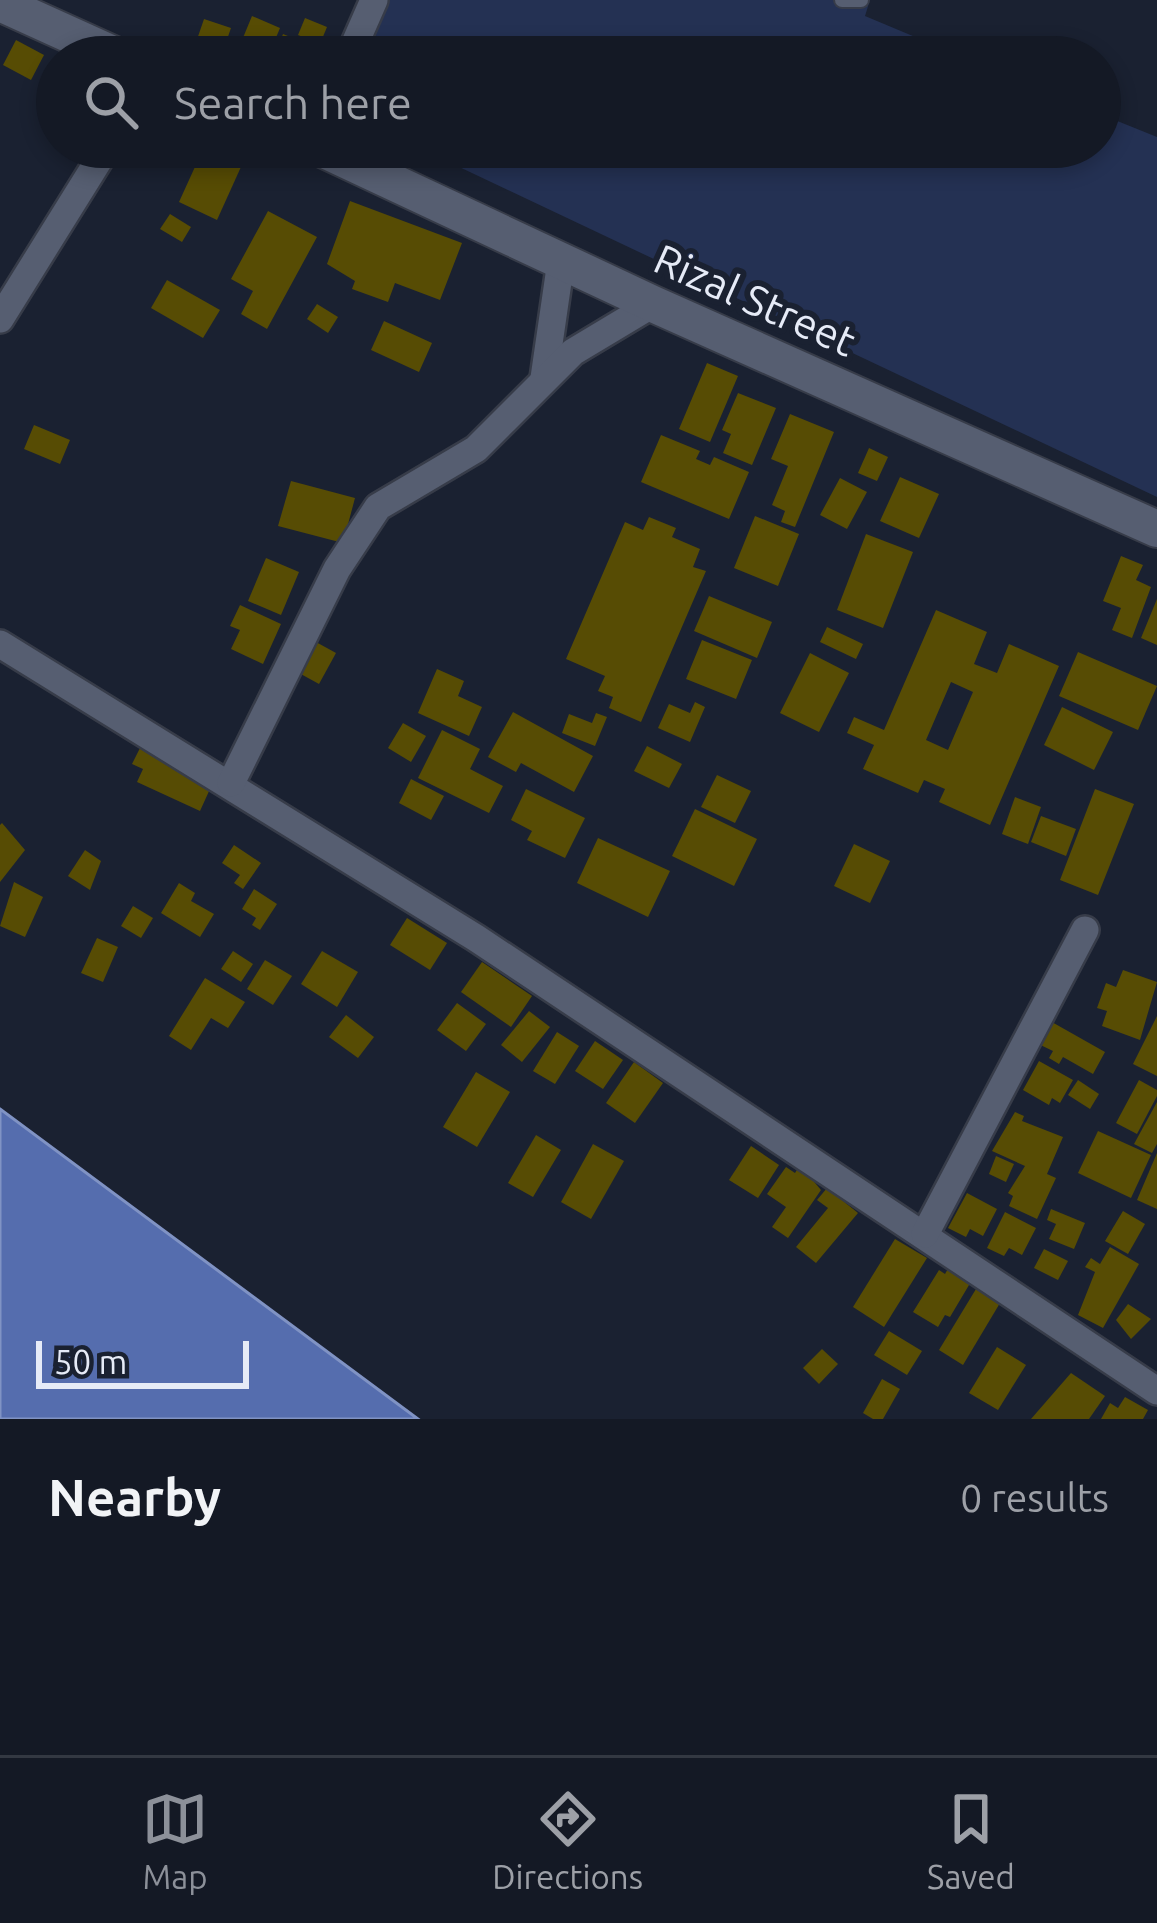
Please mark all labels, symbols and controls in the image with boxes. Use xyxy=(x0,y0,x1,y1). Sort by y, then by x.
search box xyxy=(36,36,1121,168)
icon: search xyxy=(78,69,144,135)
text: Search here xyxy=(174,77,412,128)
street label: Rizal Street xyxy=(647,234,863,365)
scale bar xyxy=(36,1335,249,1388)
text: 50 m xyxy=(54,1343,127,1380)
text: Nearby xyxy=(48,1468,221,1526)
text: 0 results xyxy=(960,1476,1109,1519)
tab: Map xyxy=(142,1786,208,1895)
tab: Directions xyxy=(492,1786,643,1895)
tab: Saved xyxy=(927,1786,1015,1895)

